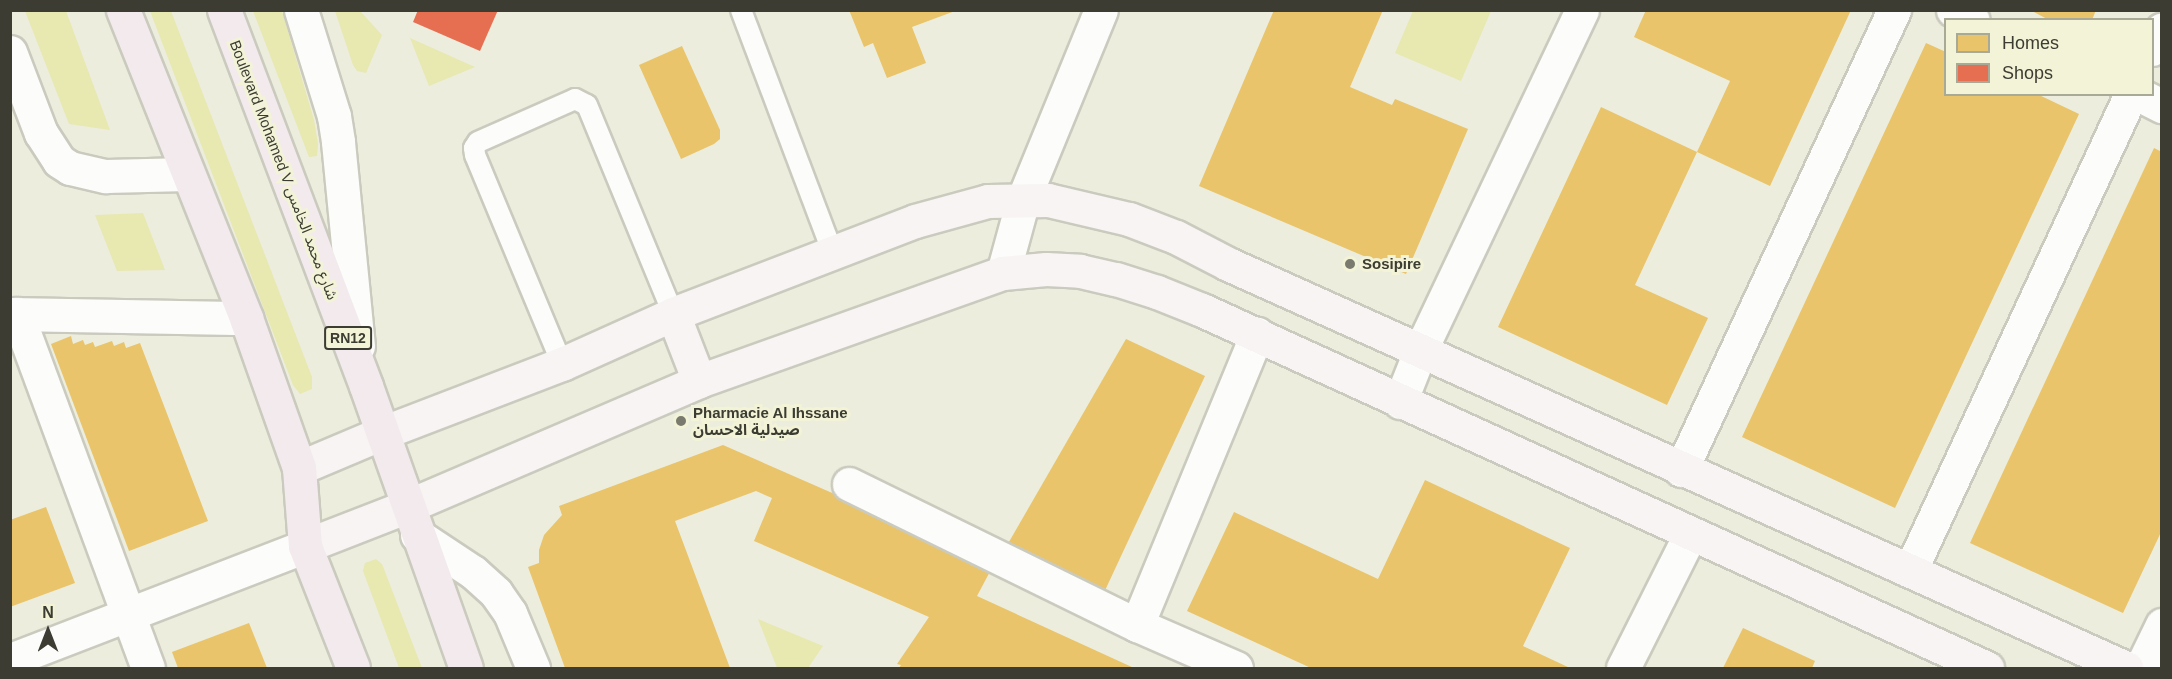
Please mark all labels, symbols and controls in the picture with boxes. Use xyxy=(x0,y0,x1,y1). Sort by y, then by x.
legend xyxy=(1944,18,2154,96)
text: Homes xyxy=(2002,33,2059,53)
street label: Boulevard Mohamed V شارع محمد الخامس xyxy=(226,38,342,302)
text: Shops xyxy=(2002,63,2053,83)
place label: Sosipire xyxy=(1362,255,1421,273)
marker: Sosipire xyxy=(1343,257,1357,271)
road number: RN12 xyxy=(324,327,372,349)
place label: Pharmacie Al Ihssane صيدلية الاحسان xyxy=(693,403,848,438)
marker: Pharmacie Al Ihssane صيدلية الاحسان xyxy=(674,414,688,428)
north arrow xyxy=(18,601,78,661)
text: N xyxy=(42,604,54,621)

